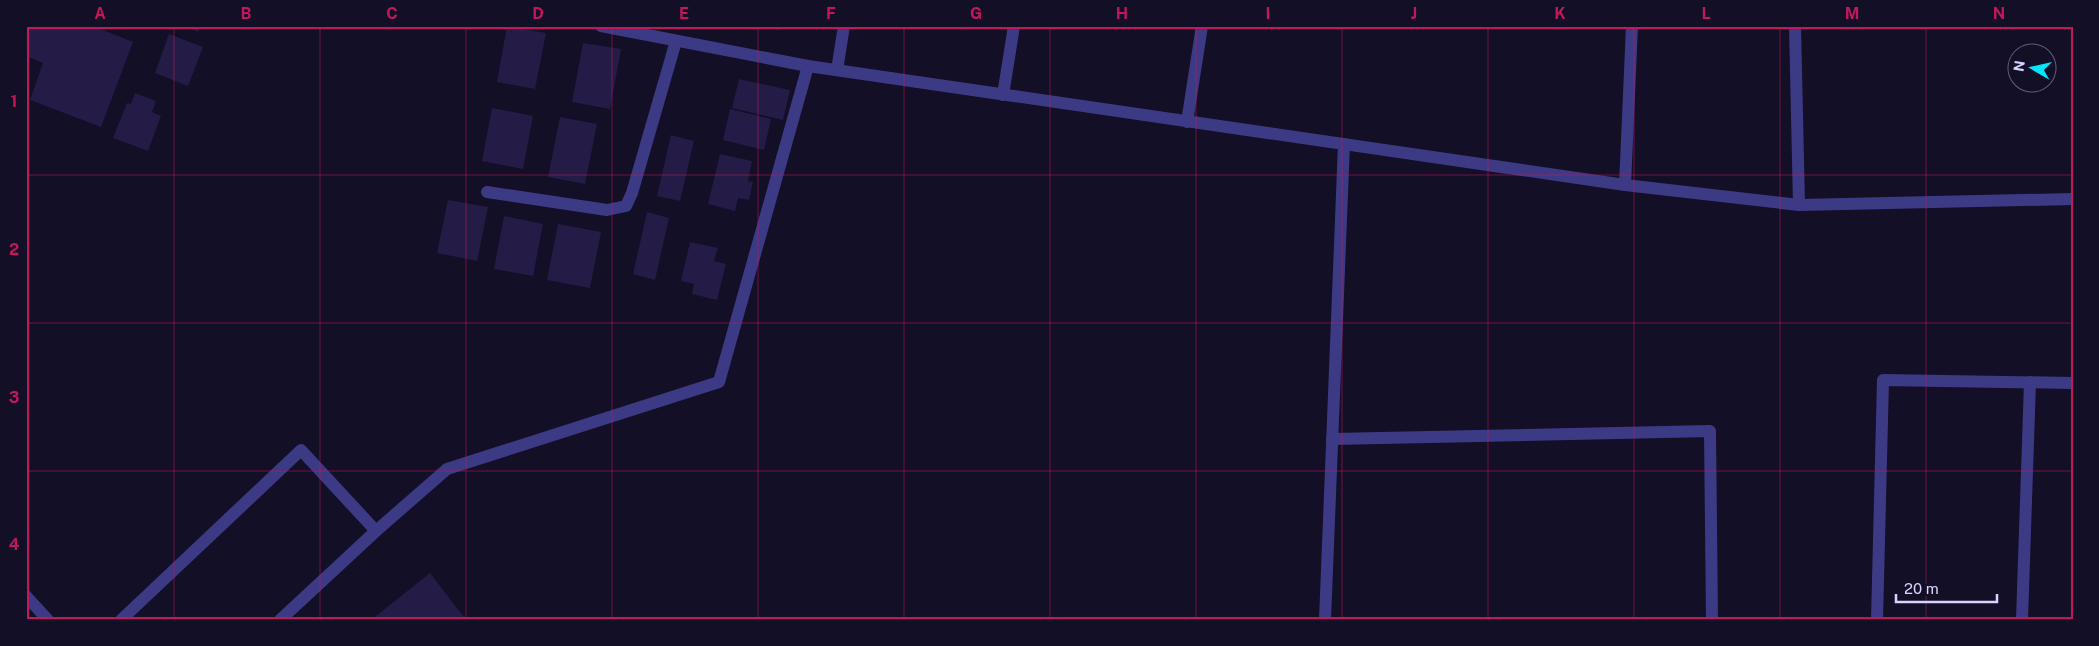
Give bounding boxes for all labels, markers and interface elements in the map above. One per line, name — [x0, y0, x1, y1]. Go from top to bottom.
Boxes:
text: A — [94, 4, 106, 23]
text: B — [241, 4, 252, 23]
text: C — [386, 4, 398, 23]
text: D — [532, 4, 544, 23]
text: E — [679, 4, 689, 23]
text: F — [826, 4, 836, 23]
text: G — [970, 4, 982, 23]
text: H — [1116, 4, 1128, 23]
text: I — [1266, 4, 1270, 23]
text: J — [1411, 4, 1417, 23]
text: K — [1554, 4, 1566, 23]
text: L — [1701, 4, 1711, 23]
text: M — [1845, 4, 1859, 23]
text: N — [1993, 4, 2005, 23]
north arrow — [2006, 42, 2056, 92]
text: N — [2010, 59, 2028, 73]
text: 1 — [11, 92, 17, 111]
text: 2 — [9, 240, 19, 259]
text: 3 — [9, 388, 19, 407]
text: 4 — [9, 535, 20, 554]
scale bar — [1896, 571, 1998, 603]
text: 20 m — [1904, 580, 1939, 597]

